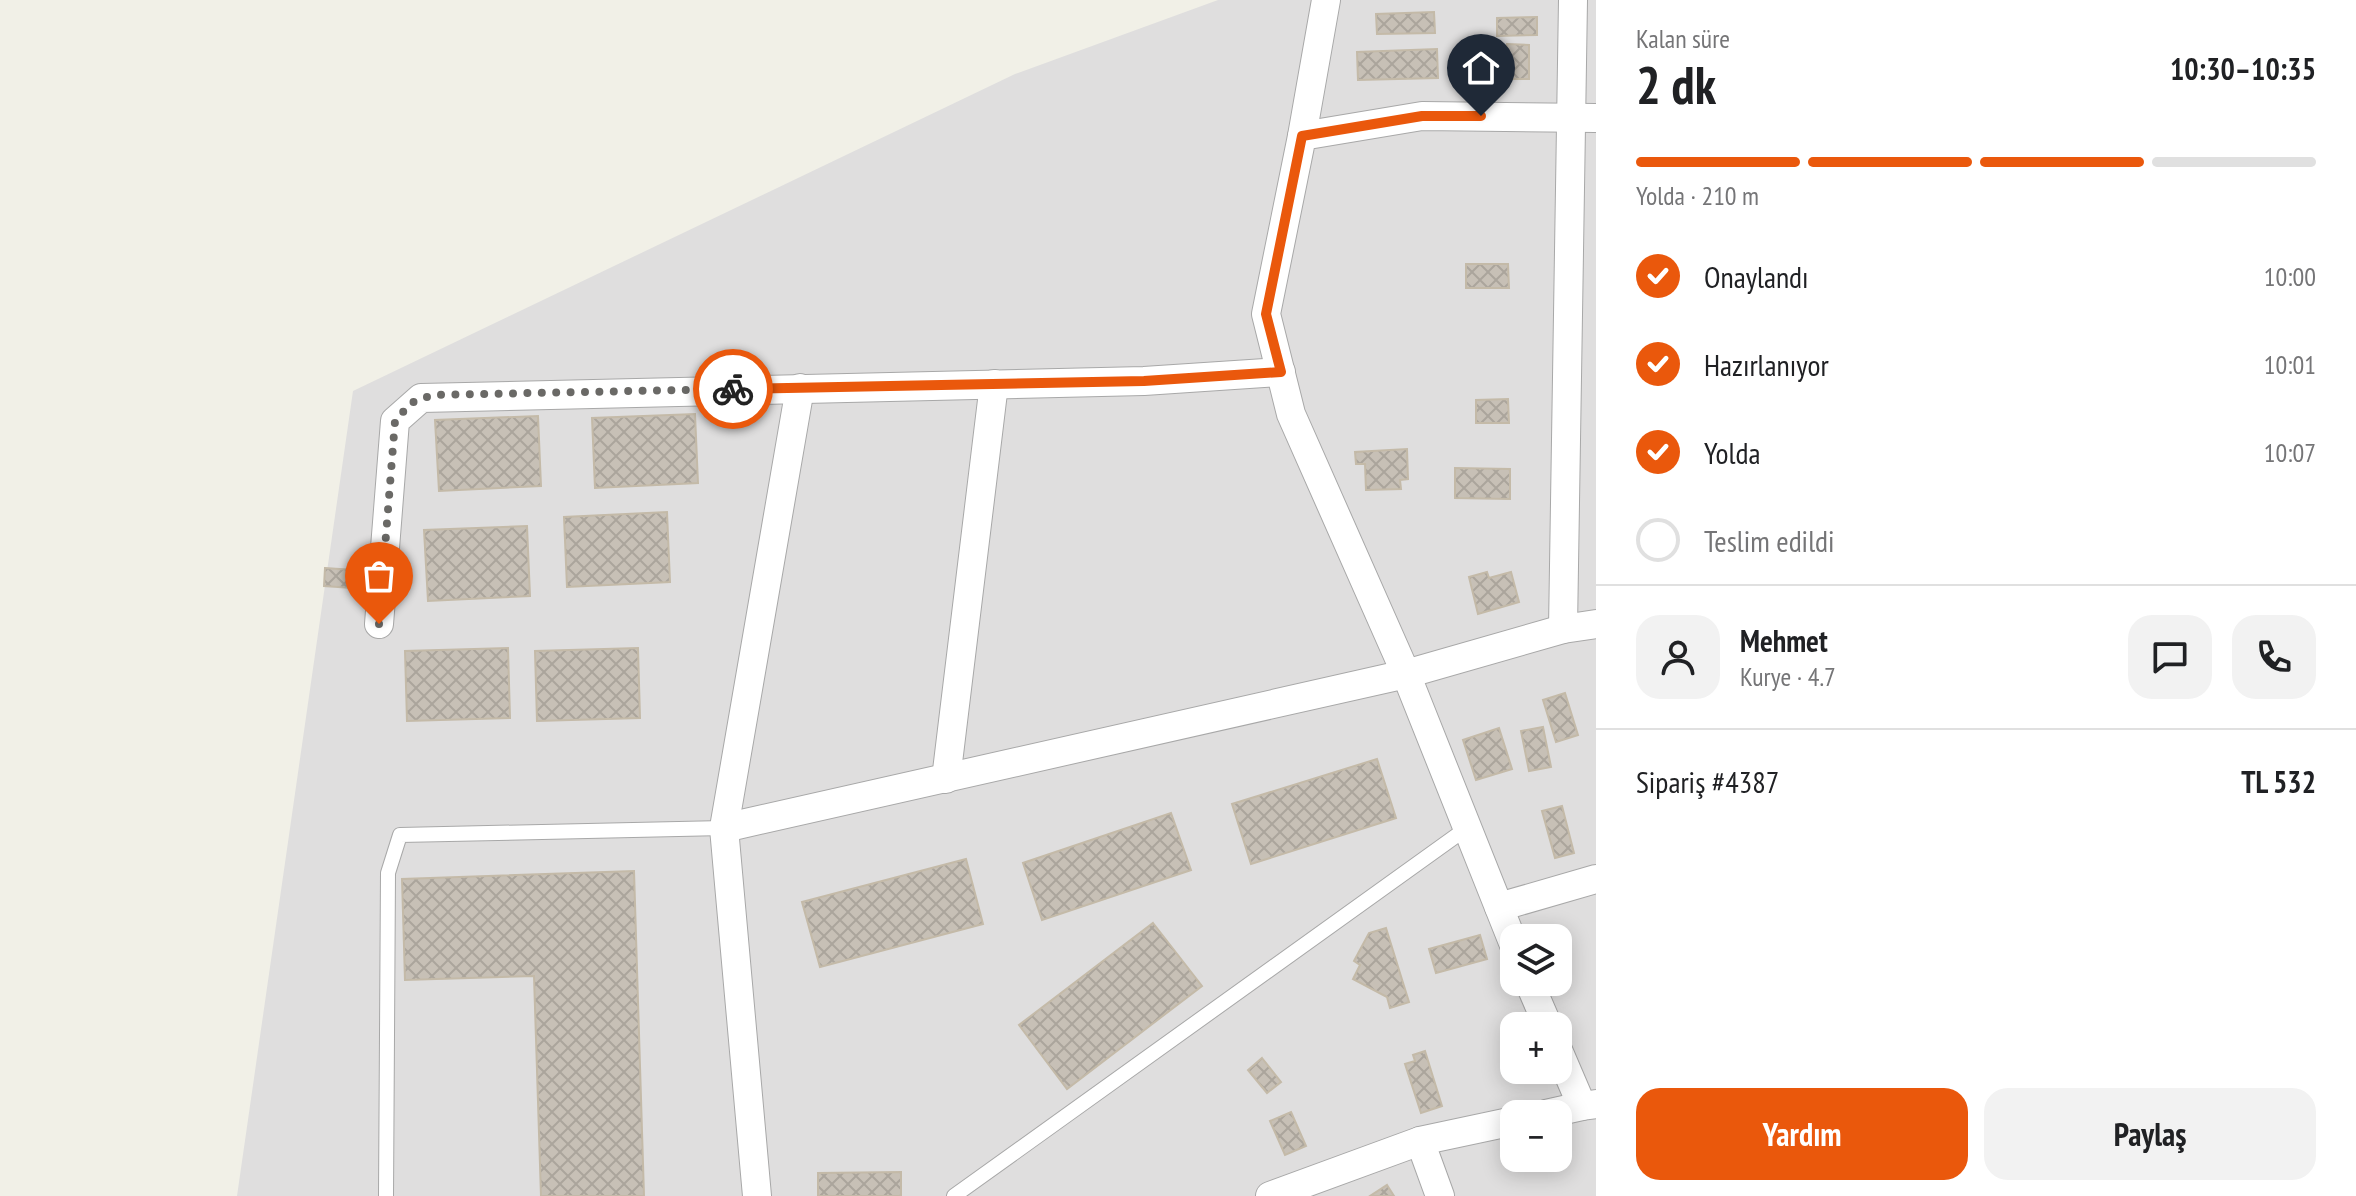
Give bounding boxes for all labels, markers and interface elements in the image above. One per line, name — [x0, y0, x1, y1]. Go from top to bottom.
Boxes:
text: Kalan süre — [1636, 22, 1730, 55]
pin — [1447, 34, 1515, 116]
icon: home — [1459, 46, 1503, 90]
text: 10:30–10:35 — [2170, 49, 2316, 88]
text: 2 dk — [1636, 51, 1716, 118]
text: Yolda · 210 m — [1636, 179, 1759, 212]
icon: check — [1636, 254, 1680, 298]
text: Onaylandı — [1704, 257, 1809, 296]
text: 10:00 — [2264, 260, 2316, 293]
icon: check — [1636, 342, 1680, 386]
text: Hazırlanıyor — [1704, 345, 1829, 384]
text: 10:01 — [2264, 348, 2316, 381]
courier — [693, 349, 773, 429]
icon: bike — [711, 367, 755, 411]
icon: check — [1636, 430, 1680, 474]
text: Yolda — [1704, 433, 1760, 472]
text: 10:07 — [2264, 436, 2316, 469]
text: Teslim edildi — [1704, 521, 1835, 560]
pin — [345, 542, 413, 624]
icon: bag — [357, 554, 401, 598]
button: person — [1636, 615, 1720, 699]
button: chat — [2128, 615, 2212, 699]
button: phone — [2232, 615, 2316, 699]
text: Mehmet — [1740, 621, 1828, 660]
text: Kurye · 4.7 — [1740, 660, 1836, 693]
text: Sipariş #4387 — [1636, 762, 1779, 801]
text: TL 532 — [2241, 762, 2316, 801]
map controls — [1500, 924, 1572, 1172]
button: layers — [1500, 924, 1572, 996]
button: + — [1500, 1012, 1572, 1084]
button: Yardım — [1636, 1088, 1968, 1180]
button: Paylaş — [1984, 1088, 2316, 1180]
button: − — [1500, 1100, 1572, 1172]

